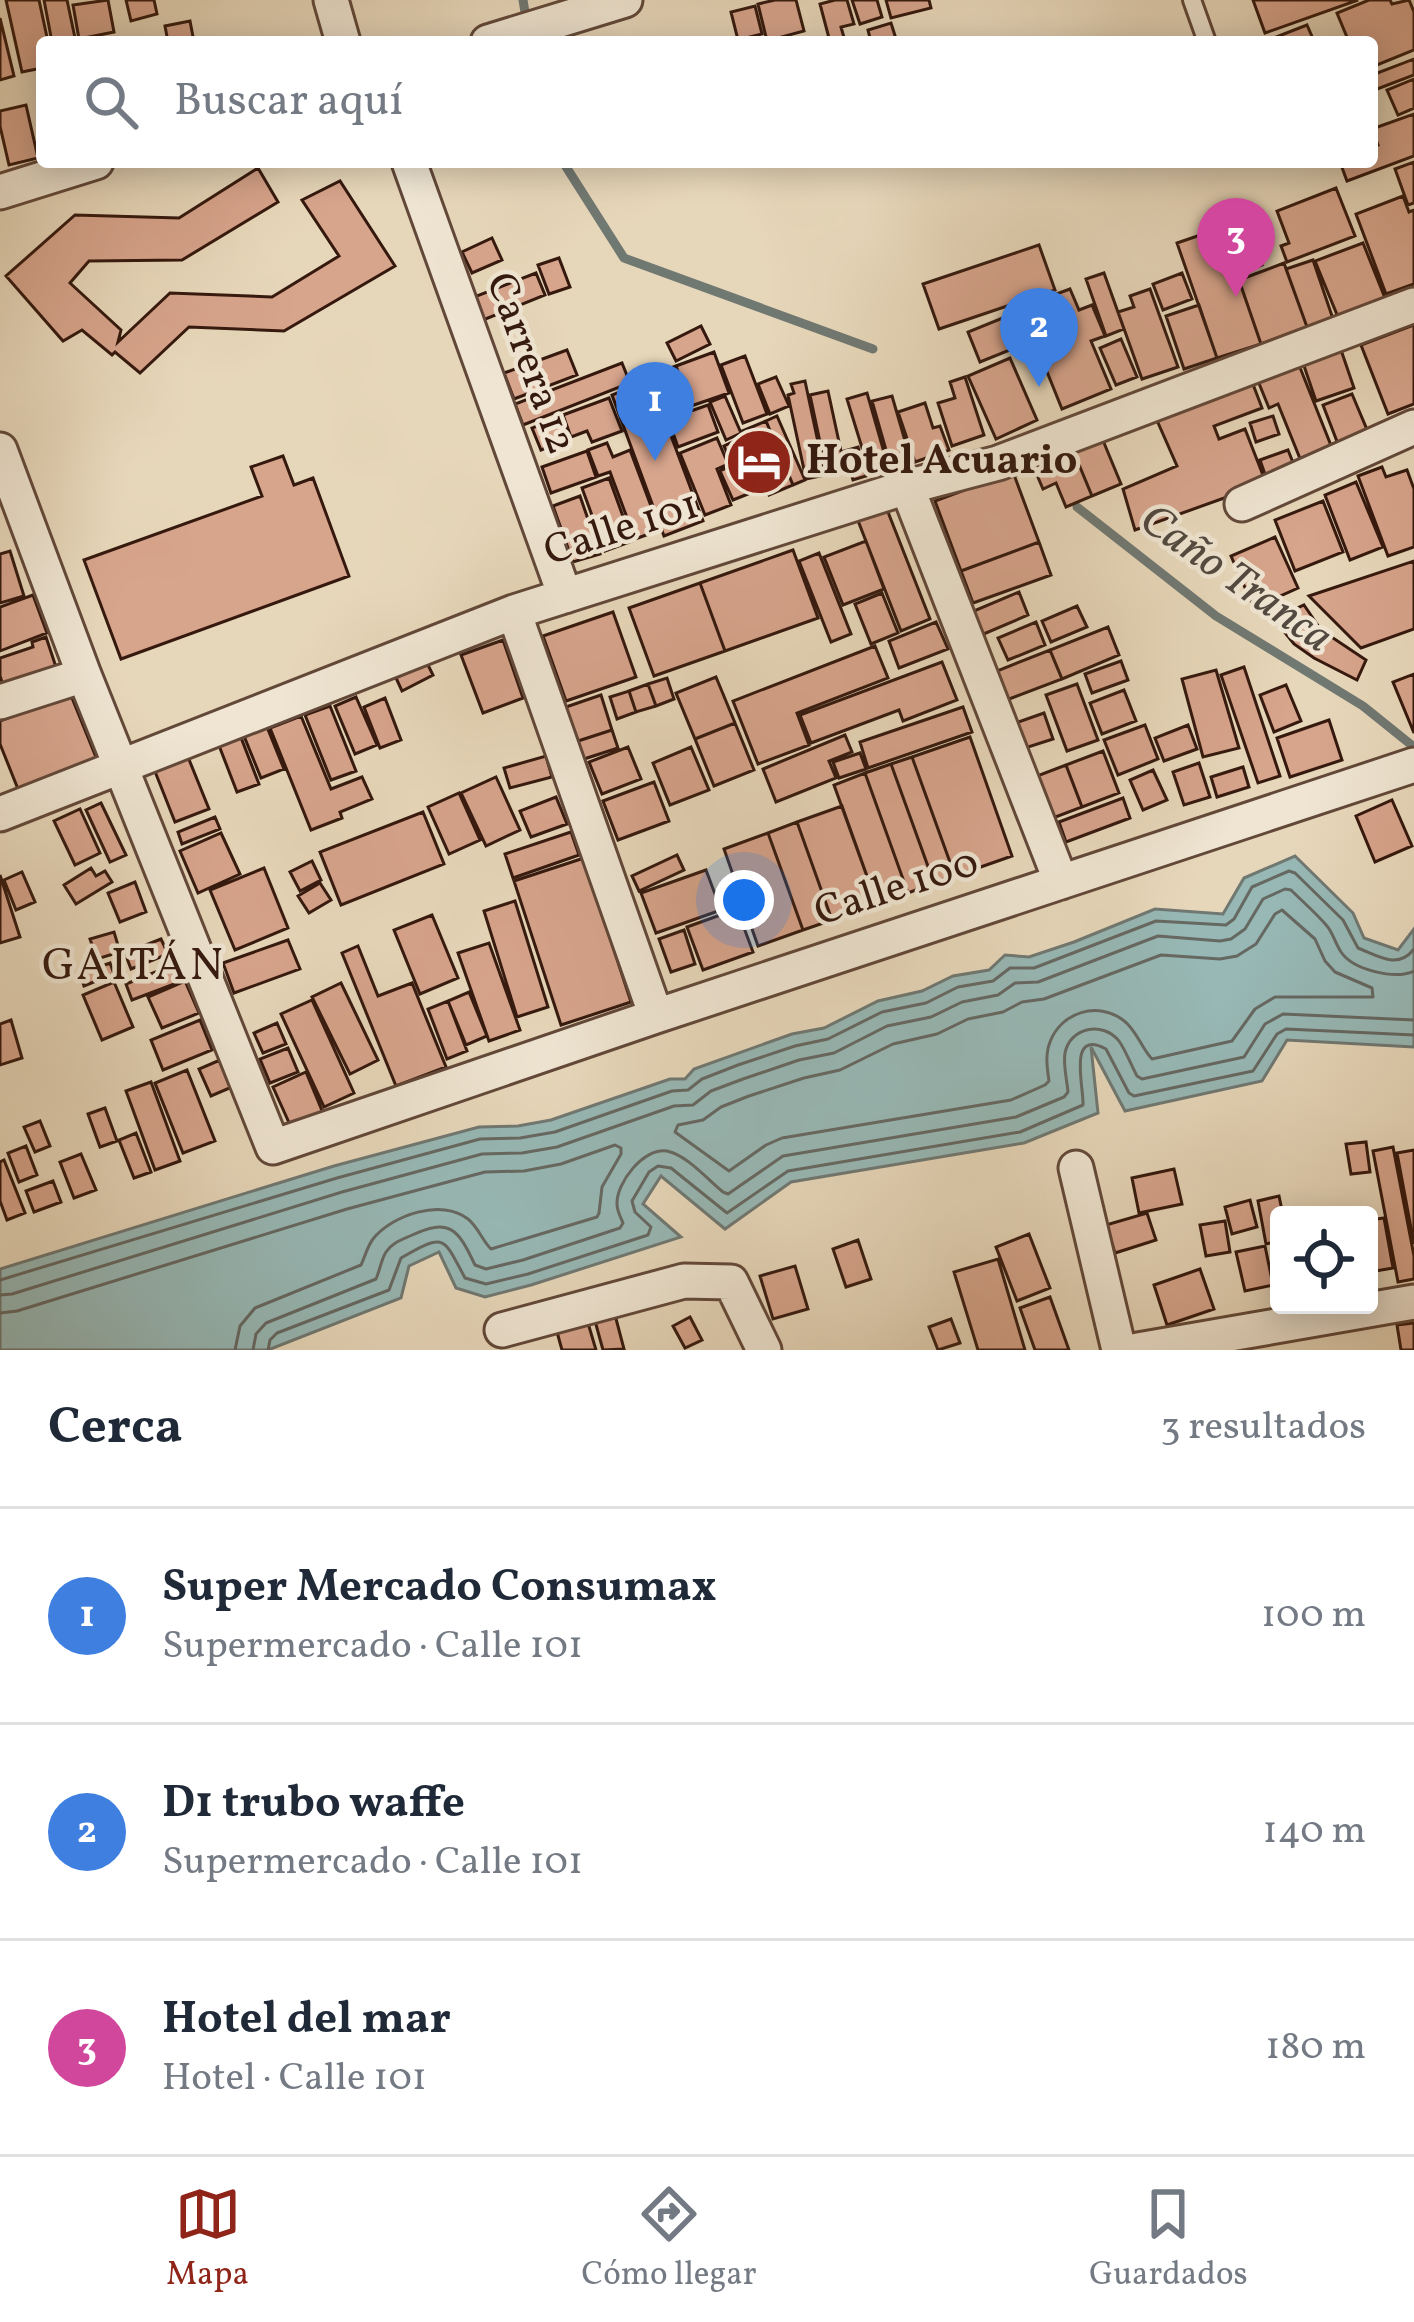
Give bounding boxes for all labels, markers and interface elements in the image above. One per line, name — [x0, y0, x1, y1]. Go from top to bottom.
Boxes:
search box — [36, 36, 1378, 168]
icon: search — [78, 69, 144, 135]
text: Buscar aquí — [174, 71, 403, 134]
pin: 3 — [1197, 198, 1275, 297]
street label: Carrera 12 — [469, 265, 589, 463]
pin: 2 — [1000, 288, 1078, 387]
pin: 1 — [616, 362, 694, 461]
hotel icon: Hotel Acuario — [724, 427, 794, 497]
place label: Hotel Acuario — [806, 433, 1078, 492]
street label: Calle 101 — [537, 477, 707, 583]
water label: Caño Tranca — [1126, 490, 1344, 670]
street label: Calle 100 — [807, 835, 987, 943]
your location — [714, 870, 774, 930]
district label: GAITÁN — [42, 936, 226, 999]
map controls — [1270, 1206, 1378, 1314]
button: locate — [1270, 1206, 1378, 1314]
text: Cerca — [48, 1393, 183, 1464]
text: 3 resultados — [1160, 1401, 1366, 1455]
text: Super Mercado Consumax — [162, 1557, 717, 1620]
text: 1 — [79, 1589, 95, 1643]
text: 100 m — [1261, 1589, 1366, 1643]
text: Supermercado · Calle 101 — [162, 1620, 583, 1674]
text: D1 trubo waffe — [162, 1773, 465, 1836]
text: 2 — [77, 1805, 97, 1859]
text: 140 m — [1263, 1805, 1366, 1859]
text: Supermercado · Calle 101 — [162, 1836, 583, 1890]
text: Hotel del mar — [162, 1989, 451, 2052]
text: 3 — [77, 2021, 97, 2075]
text: 180 m — [1265, 2021, 1366, 2075]
text: Hotel · Calle 101 — [162, 2052, 427, 2106]
tab: Mapa — [166, 2181, 249, 2299]
tab: Cómo llegar — [582, 2181, 757, 2299]
tab: Guardados — [1089, 2181, 1248, 2299]

